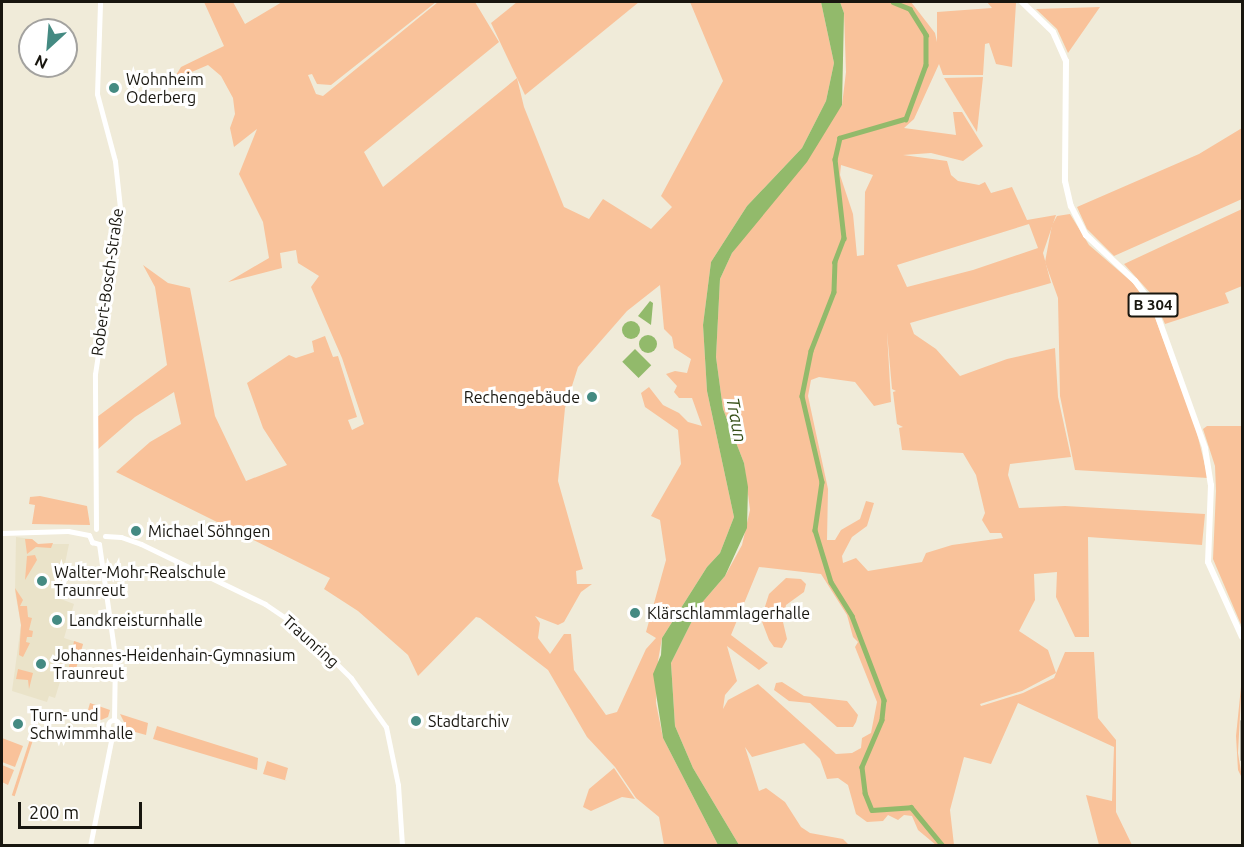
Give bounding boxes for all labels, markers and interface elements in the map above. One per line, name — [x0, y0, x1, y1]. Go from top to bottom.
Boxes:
north arrow — [18, 18, 78, 78]
text: N — [32, 52, 50, 73]
place label: Wohnheim Oderberg — [126, 69, 204, 107]
marker: Wohnheim Oderberg — [107, 81, 121, 95]
street label: Robert-Bosch-Straße — [87, 207, 127, 357]
road number: B 304 — [1128, 293, 1178, 317]
place label: Rechengebäude — [464, 387, 580, 407]
marker: Rechengebäude — [585, 390, 599, 404]
water label: Traun — [722, 396, 752, 444]
place label: Michael Söhngen — [148, 521, 270, 541]
marker: Michael Söhngen — [129, 524, 143, 538]
place label: Walter-Mohr-Realschule Traunreut — [54, 562, 226, 600]
marker: Walter-Mohr-Realschule Traunreut — [35, 574, 49, 588]
place label: Klärschlammlagerhalle — [647, 603, 810, 623]
marker: Klärschlammlagerhalle — [628, 606, 642, 620]
place label: Landkreisturnhalle — [69, 610, 203, 630]
street label: Traunring — [279, 611, 343, 671]
marker: Landkreisturnhalle — [50, 613, 64, 627]
place label: Johannes-Heidenhain-Gymnasium Traunreut — [53, 645, 296, 683]
marker: Johannes-Heidenhain-Gymnasium Traunreut — [34, 657, 48, 671]
place label: Turn- und Schwimmhalle — [30, 705, 133, 743]
place label: Stadtarchiv — [428, 711, 509, 731]
marker: Stadtarchiv — [409, 714, 423, 728]
marker: Turn- und Schwimmhalle — [11, 717, 25, 731]
scale bar — [21, 790, 146, 828]
text: 200 m — [29, 802, 79, 822]

